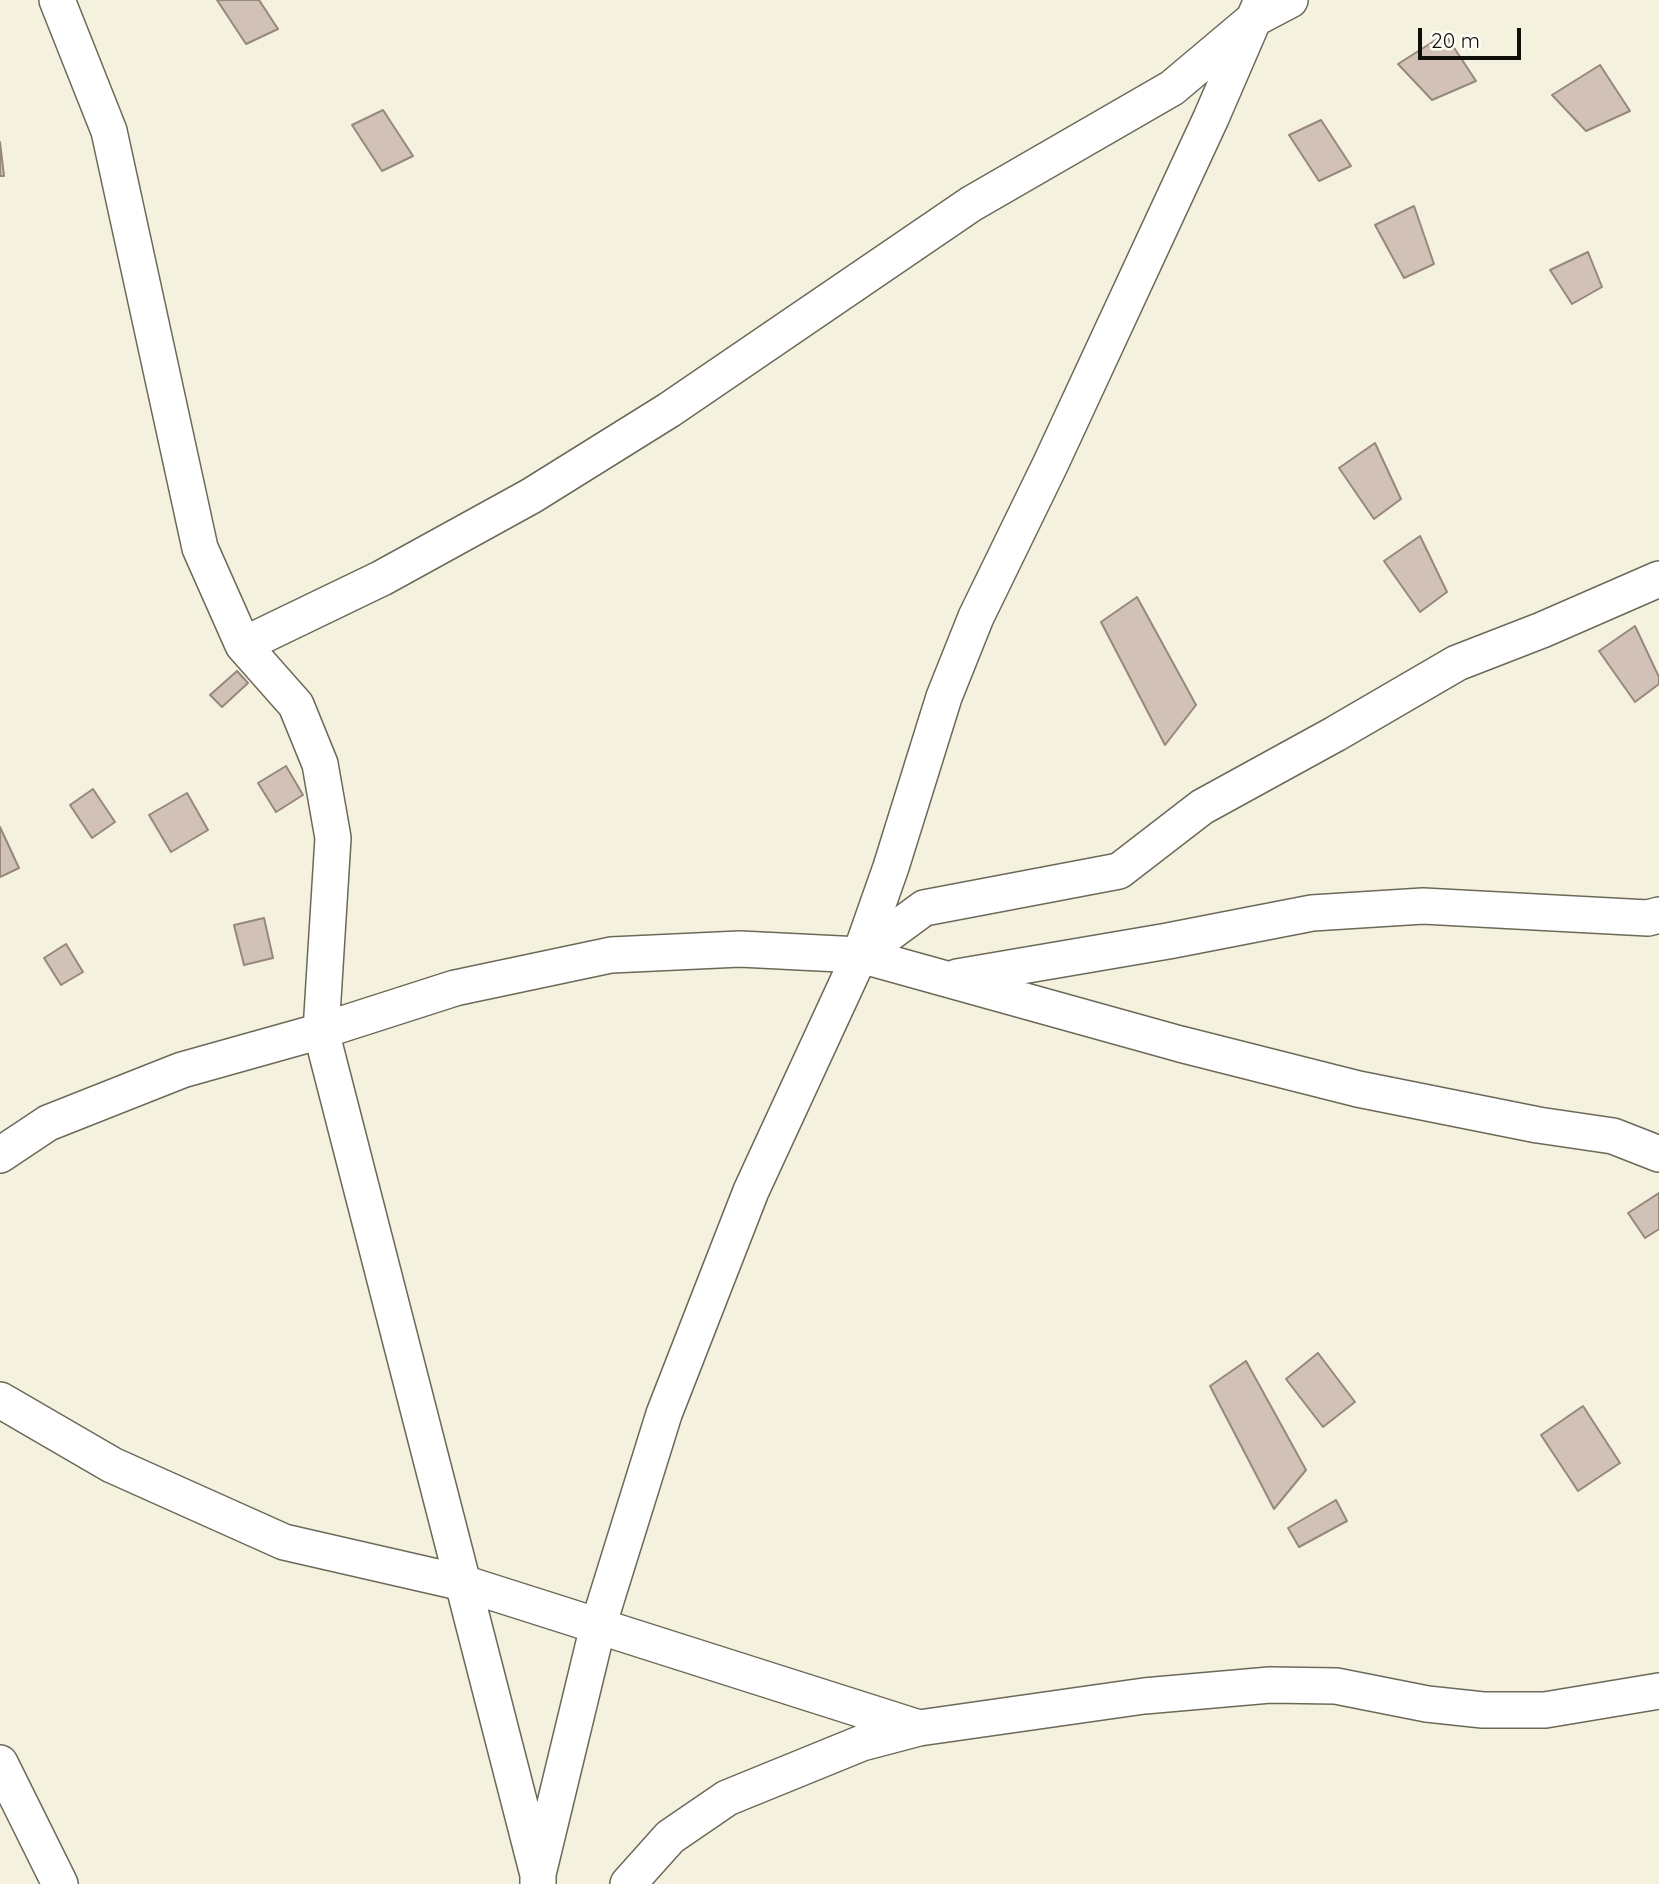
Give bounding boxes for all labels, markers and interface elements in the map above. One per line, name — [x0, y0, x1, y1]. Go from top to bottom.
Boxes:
scale bar — [1421, 14, 1524, 58]
text: 20 m — [1431, 27, 1480, 53]

